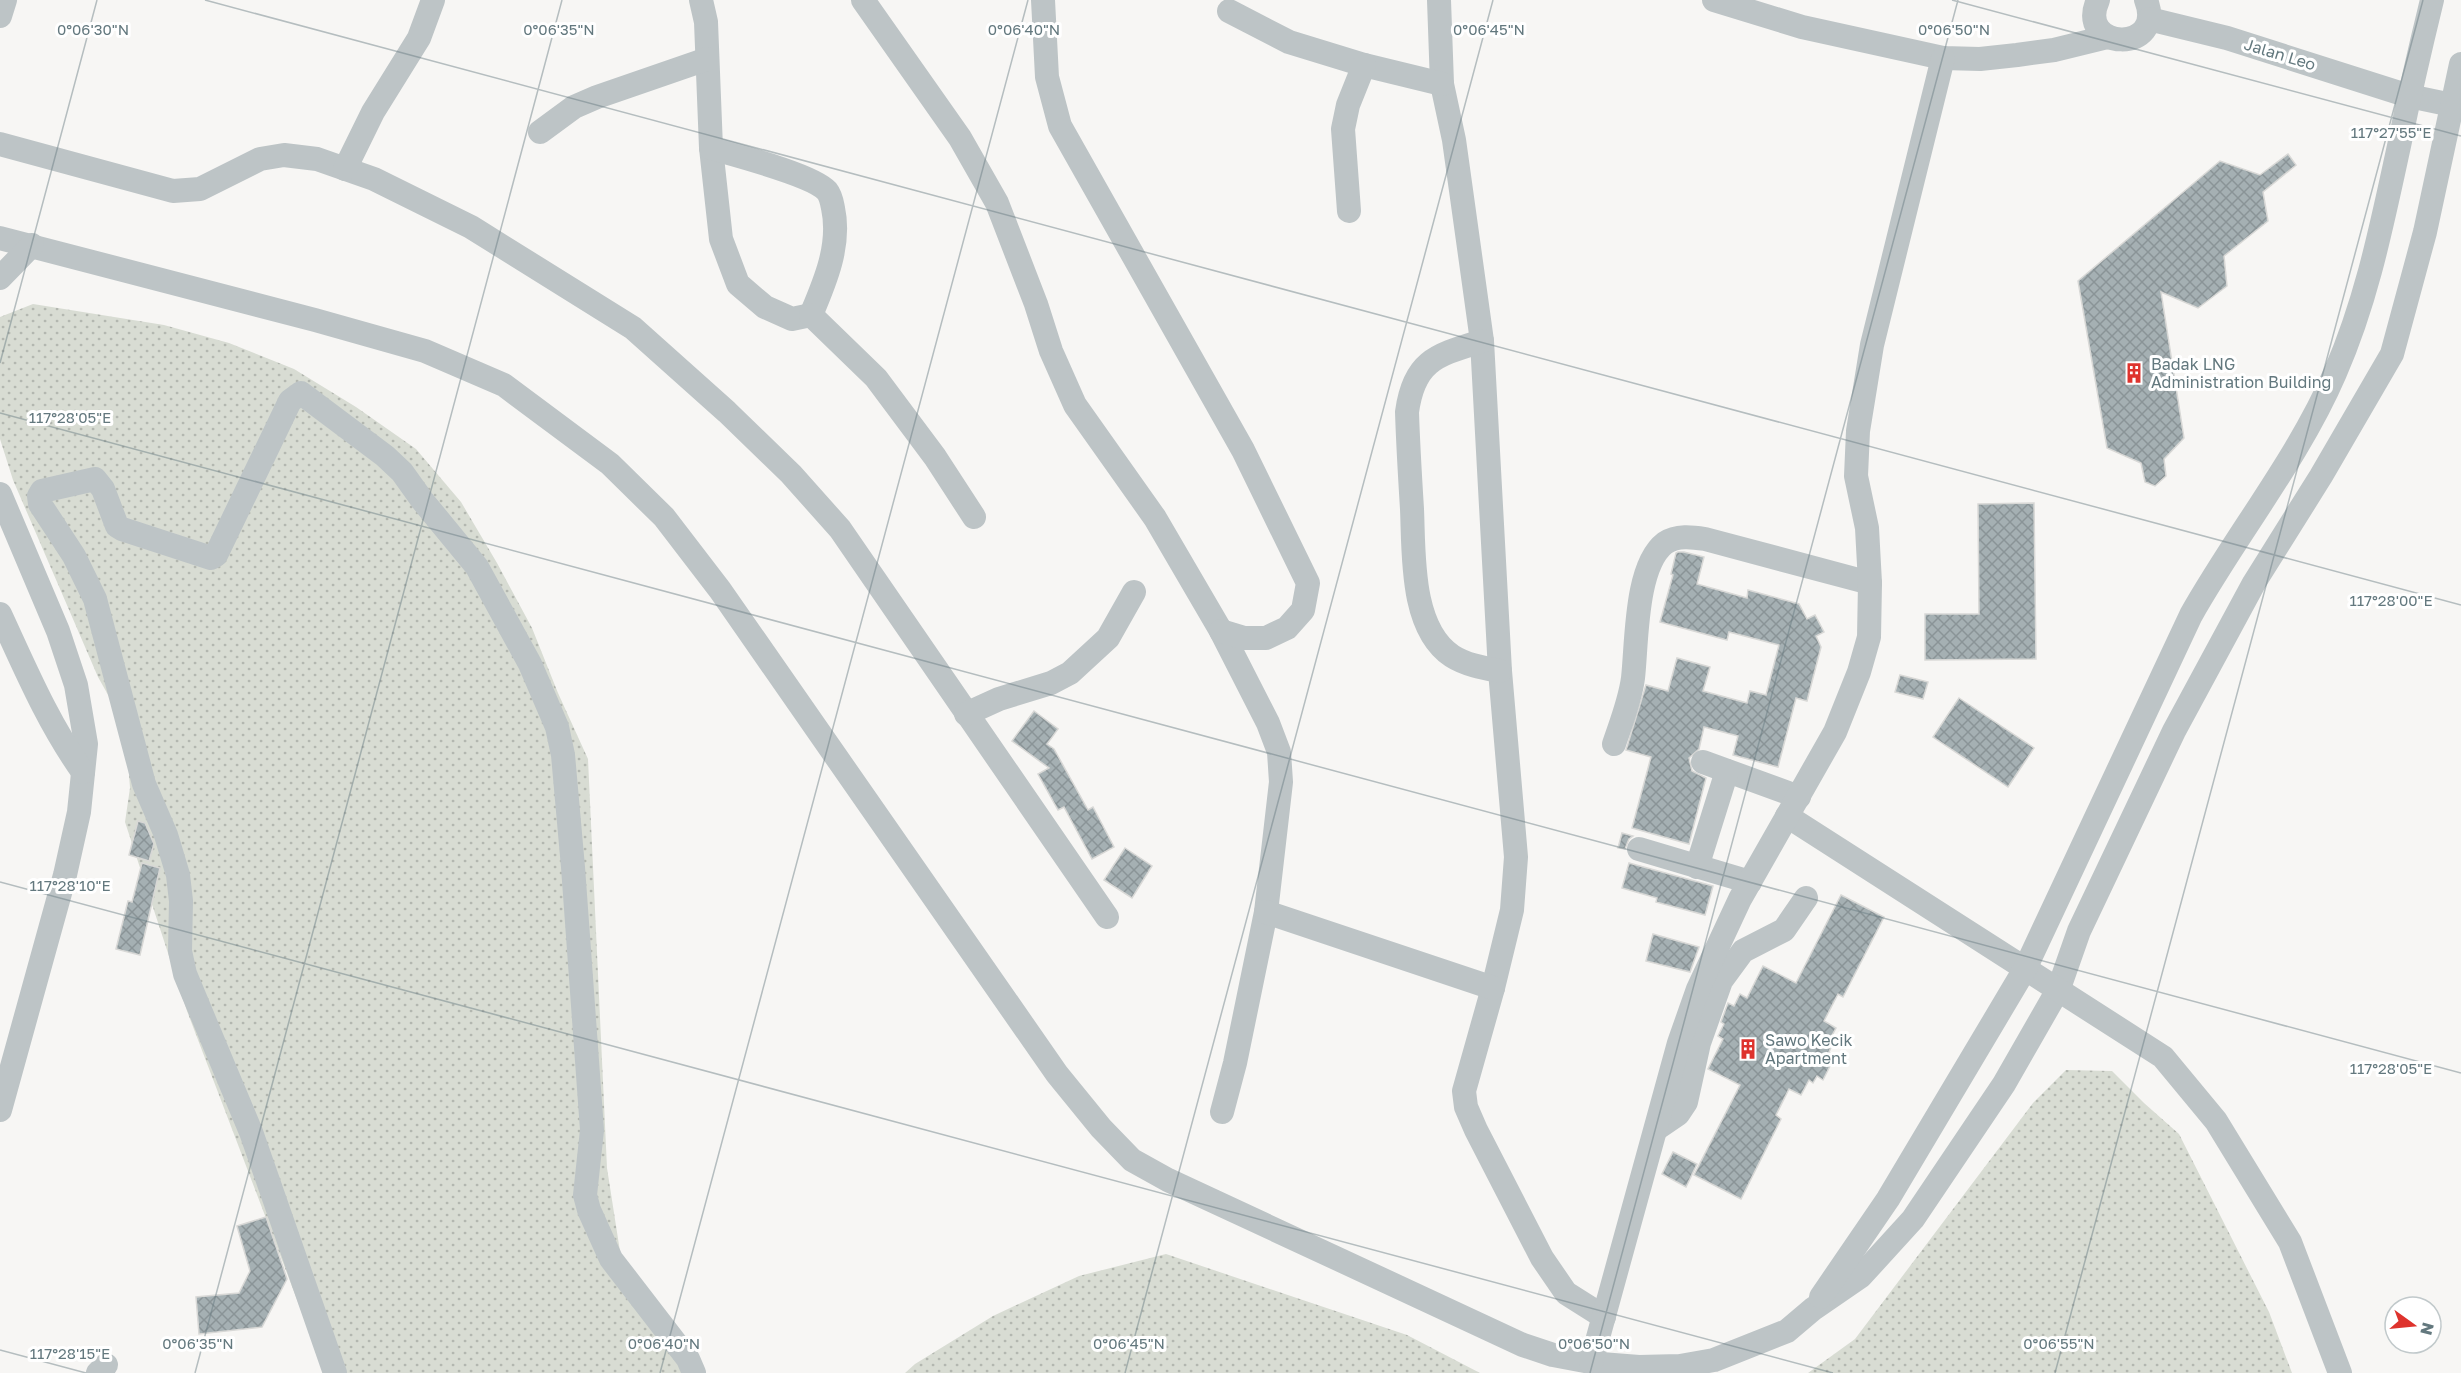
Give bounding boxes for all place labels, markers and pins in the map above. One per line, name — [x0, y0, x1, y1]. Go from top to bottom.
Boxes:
place label: Badak LNG Administration Building — [2151, 354, 2331, 392]
building icon: Badak LNG Administration Building — [2122, 361, 2146, 385]
place label: Sawo Kecik Apartment — [1765, 1030, 1853, 1068]
building icon: Sawo Kecik Apartment — [1736, 1037, 1760, 1061]

